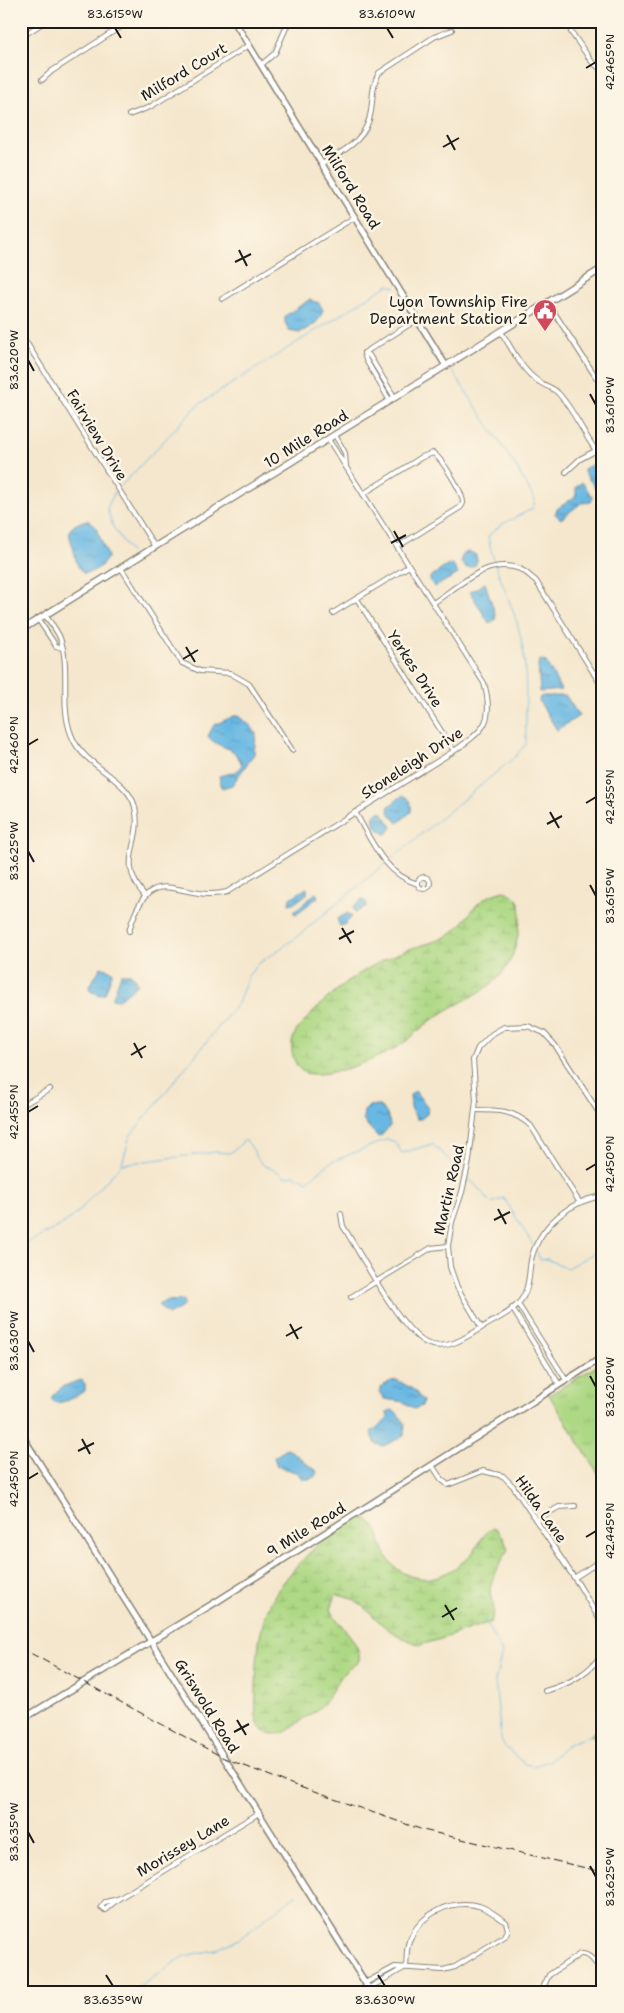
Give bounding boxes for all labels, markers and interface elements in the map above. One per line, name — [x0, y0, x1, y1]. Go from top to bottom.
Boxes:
text: 83.615°W — [87, 6, 143, 22]
text: 83.610°W — [359, 6, 415, 22]
text: 42.465°N — [602, 34, 618, 90]
street label: Milford Court — [137, 38, 231, 106]
street label: Milford Road — [317, 141, 385, 233]
place label: Lyon Township Fire Department Station 2 — [370, 292, 528, 329]
public building icon: Lyon Township Fire Department Station 2 — [532, 298, 558, 332]
text: 83.620°W — [6, 330, 22, 390]
text: 83.610°W — [602, 377, 618, 433]
street label: Fairview Drive — [62, 386, 132, 484]
street label: 10 Mile Road — [260, 405, 352, 473]
street label: Yerkes Drive — [383, 627, 447, 711]
text: 42.460°N — [6, 716, 22, 774]
street label: Stoneleigh Drive — [357, 722, 467, 804]
text: 42.455°N — [602, 769, 618, 825]
text: 83.625°W — [6, 821, 22, 881]
text: 83.615°W — [602, 868, 618, 924]
text: 42.455°N — [6, 1084, 22, 1140]
text: 42.450°N — [602, 1136, 618, 1192]
street label: Martin Road — [429, 1142, 469, 1237]
text: 83.630°W — [6, 1311, 22, 1371]
text: 83.620°W — [602, 1357, 618, 1417]
text: 42.450°N — [6, 1451, 22, 1507]
street label: Hilda Lane — [510, 1471, 572, 1547]
street label: 9 Mile Road — [263, 1497, 350, 1562]
text: 42.445°N — [602, 1503, 618, 1559]
street label: Griswold Road — [170, 1655, 244, 1757]
text: 83.635°W — [6, 1802, 22, 1862]
street label: Morissey Lane — [133, 1810, 233, 1882]
text: 83.625°W — [602, 1847, 618, 1907]
text: 83.635°W — [83, 1992, 143, 2008]
text: 83.630°W — [355, 1992, 415, 2008]

